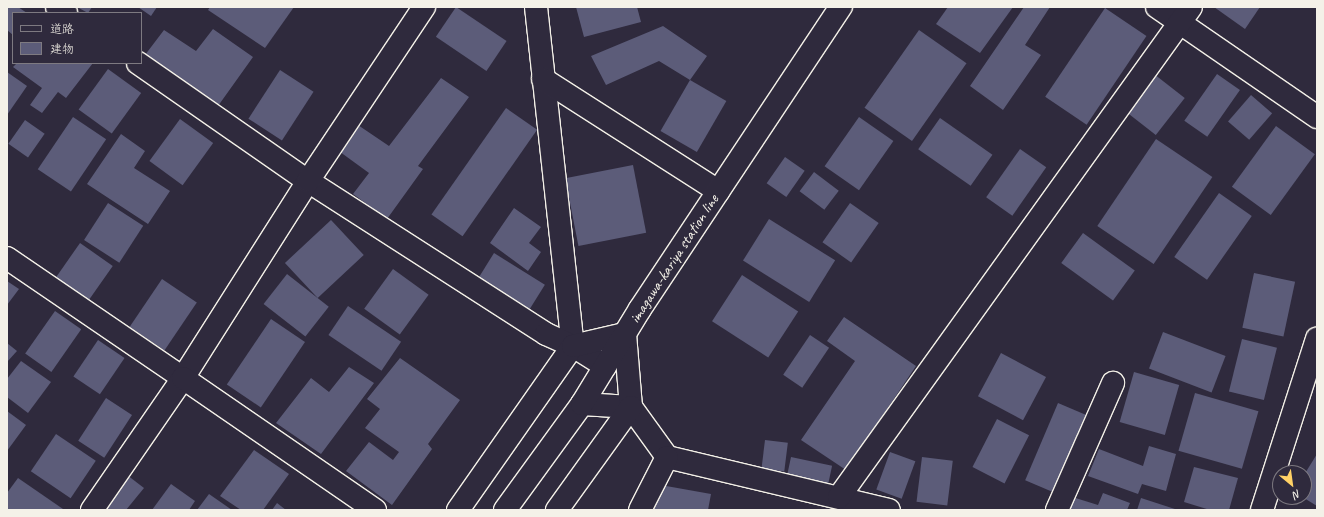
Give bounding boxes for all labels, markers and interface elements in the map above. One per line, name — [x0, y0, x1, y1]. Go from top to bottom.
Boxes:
legend — [12, 12, 142, 64]
text: 道路 — [50, 21, 74, 37]
text: 建物 — [50, 41, 74, 57]
street label: imagawa-kariya station line — [625, 191, 723, 327]
north arrow — [1272, 465, 1312, 505]
text: N — [1291, 487, 1304, 502]

